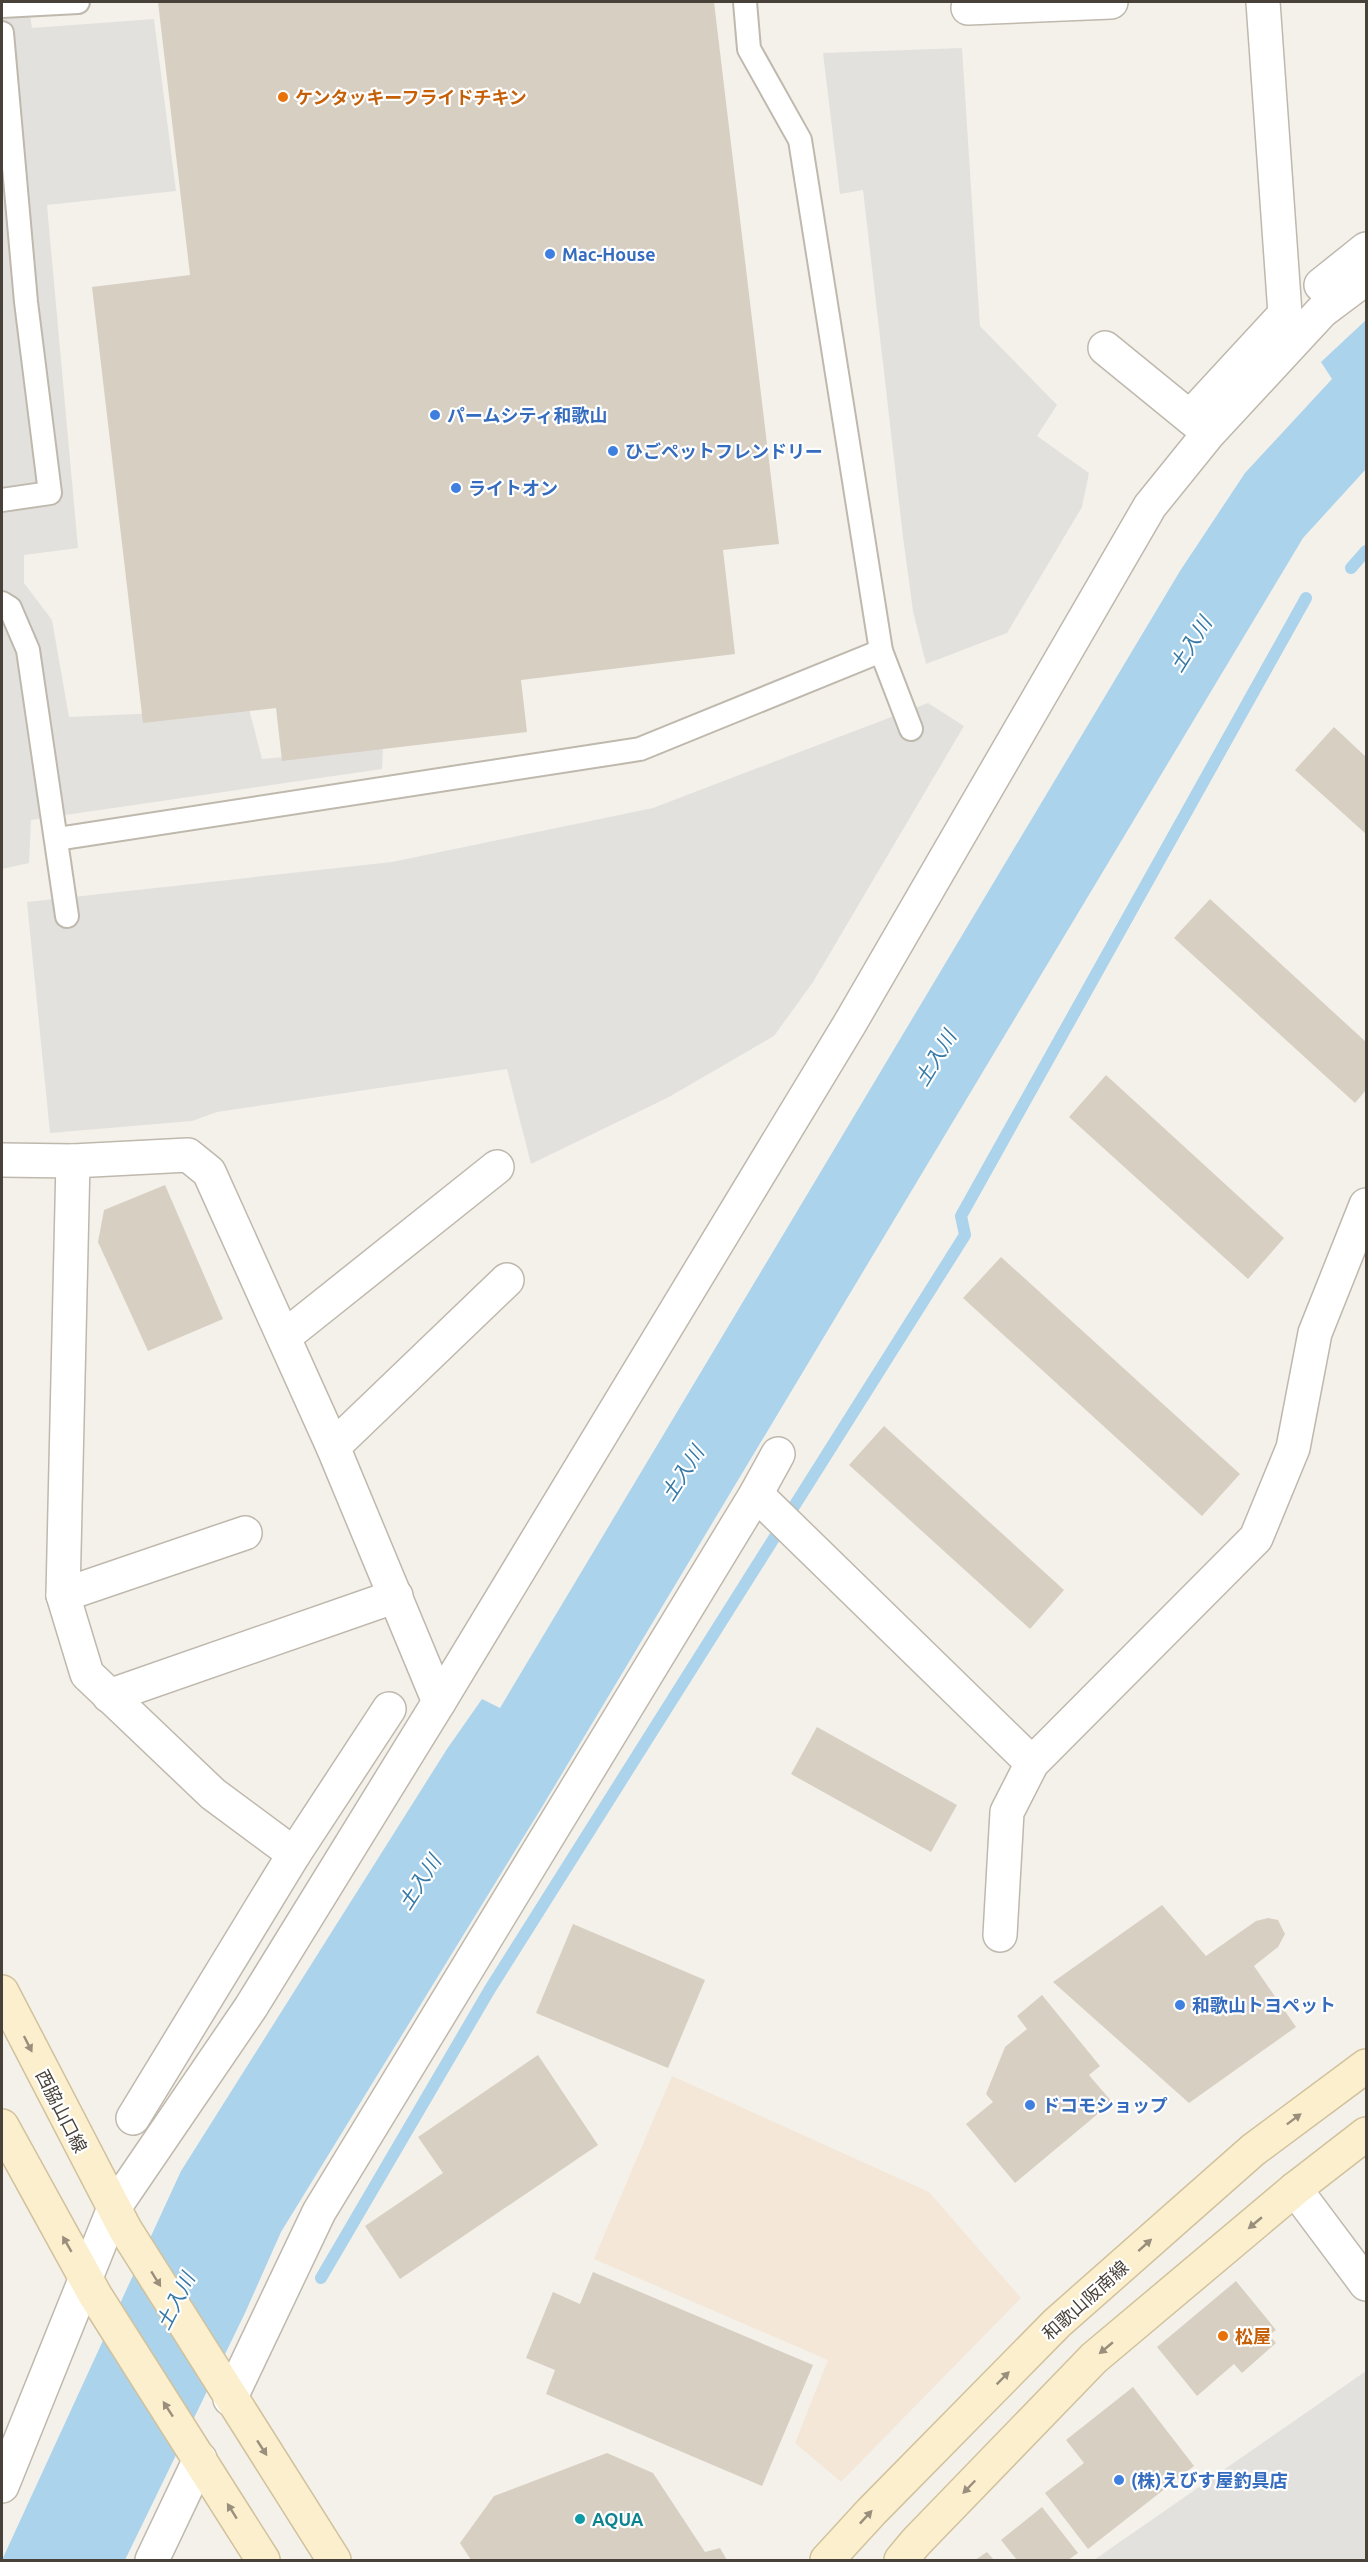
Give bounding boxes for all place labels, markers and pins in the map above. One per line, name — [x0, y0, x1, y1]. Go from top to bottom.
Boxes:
place label: ケンタッキーフライドチキン — [295, 87, 527, 107]
marker: ケンタッキーフライドチキン — [276, 90, 290, 104]
place label: Mac-House — [562, 244, 656, 264]
marker: Mac-House — [543, 247, 557, 261]
place label: パームシティ和歌山 — [447, 405, 607, 425]
marker: パームシティ和歌山 — [428, 408, 442, 422]
place label: ひごペットフレンドリー — [625, 441, 823, 461]
marker: ひごペットフレンドリー — [606, 444, 620, 458]
place label: ライトオン — [468, 478, 558, 498]
marker: ライトオン — [449, 481, 463, 495]
place label: 和歌山トヨペット — [1192, 1995, 1336, 2015]
marker: 和歌山トヨペット — [1173, 1998, 1187, 2012]
place label: ドコモショップ — [1042, 2095, 1168, 2115]
marker: ドコモショップ — [1023, 2098, 1037, 2112]
place label: 松屋 — [1235, 2326, 1271, 2346]
marker: 松屋 — [1216, 2329, 1230, 2343]
place label: (株)えびす屋釣具店 — [1131, 2470, 1287, 2491]
marker: (株)えびす屋釣具店 — [1112, 2473, 1126, 2487]
place label: AQUA — [592, 2509, 644, 2529]
marker: AQUA — [573, 2512, 587, 2526]

